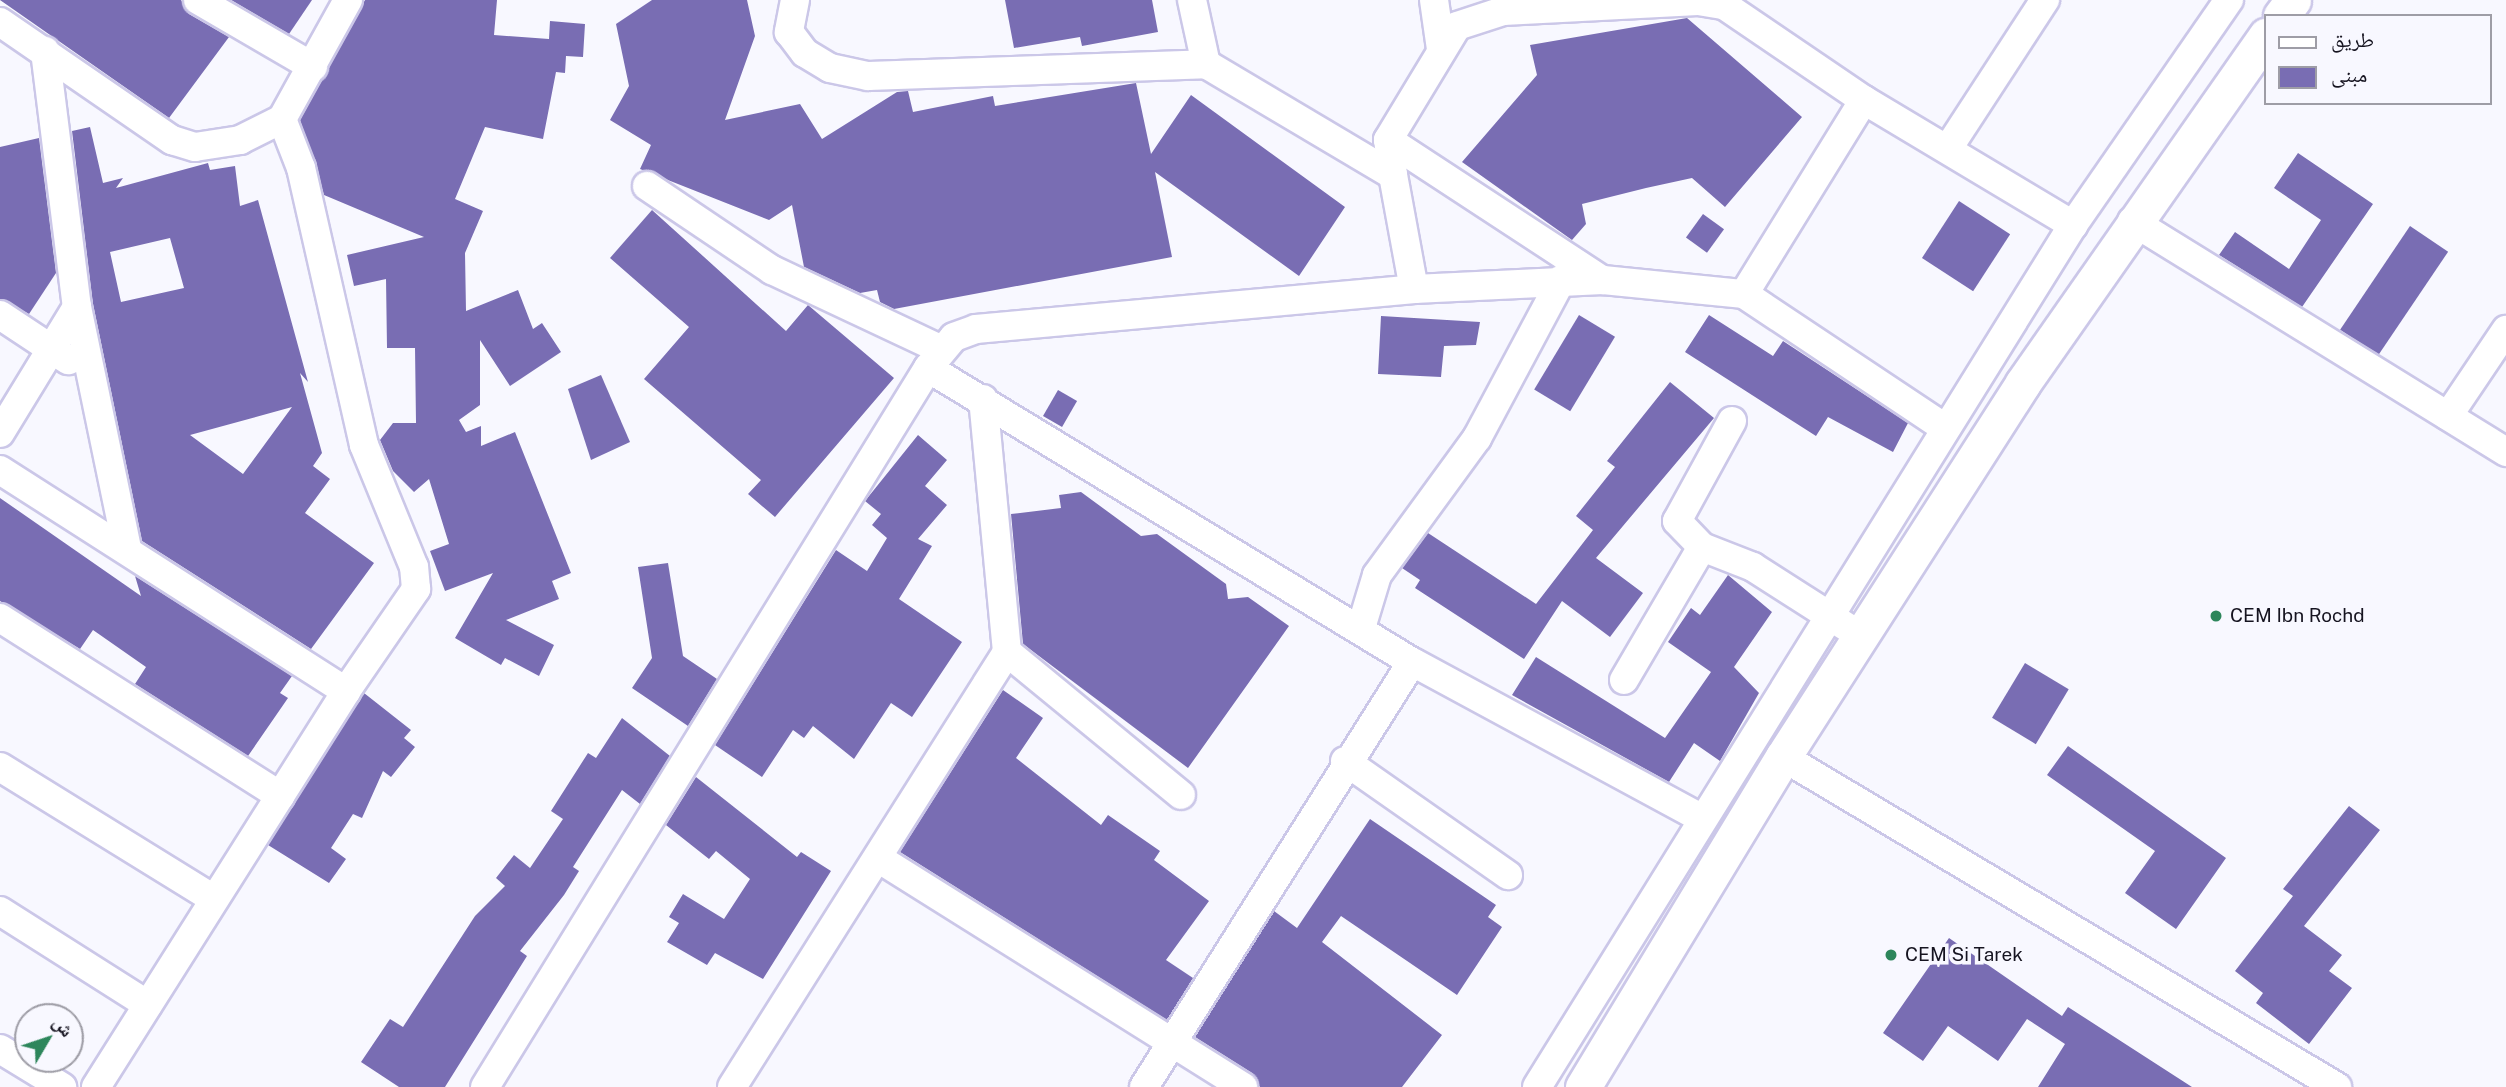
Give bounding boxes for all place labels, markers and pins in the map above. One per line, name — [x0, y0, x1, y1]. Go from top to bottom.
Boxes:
place label: CEM Ibn Rochd — [2230, 605, 2364, 627]
marker: CEM Ibn Rochd — [2208, 608, 2224, 624]
place label: CEM Si Tarek — [1905, 944, 2023, 966]
marker: CEM Si Tarek — [1883, 947, 1899, 963]

